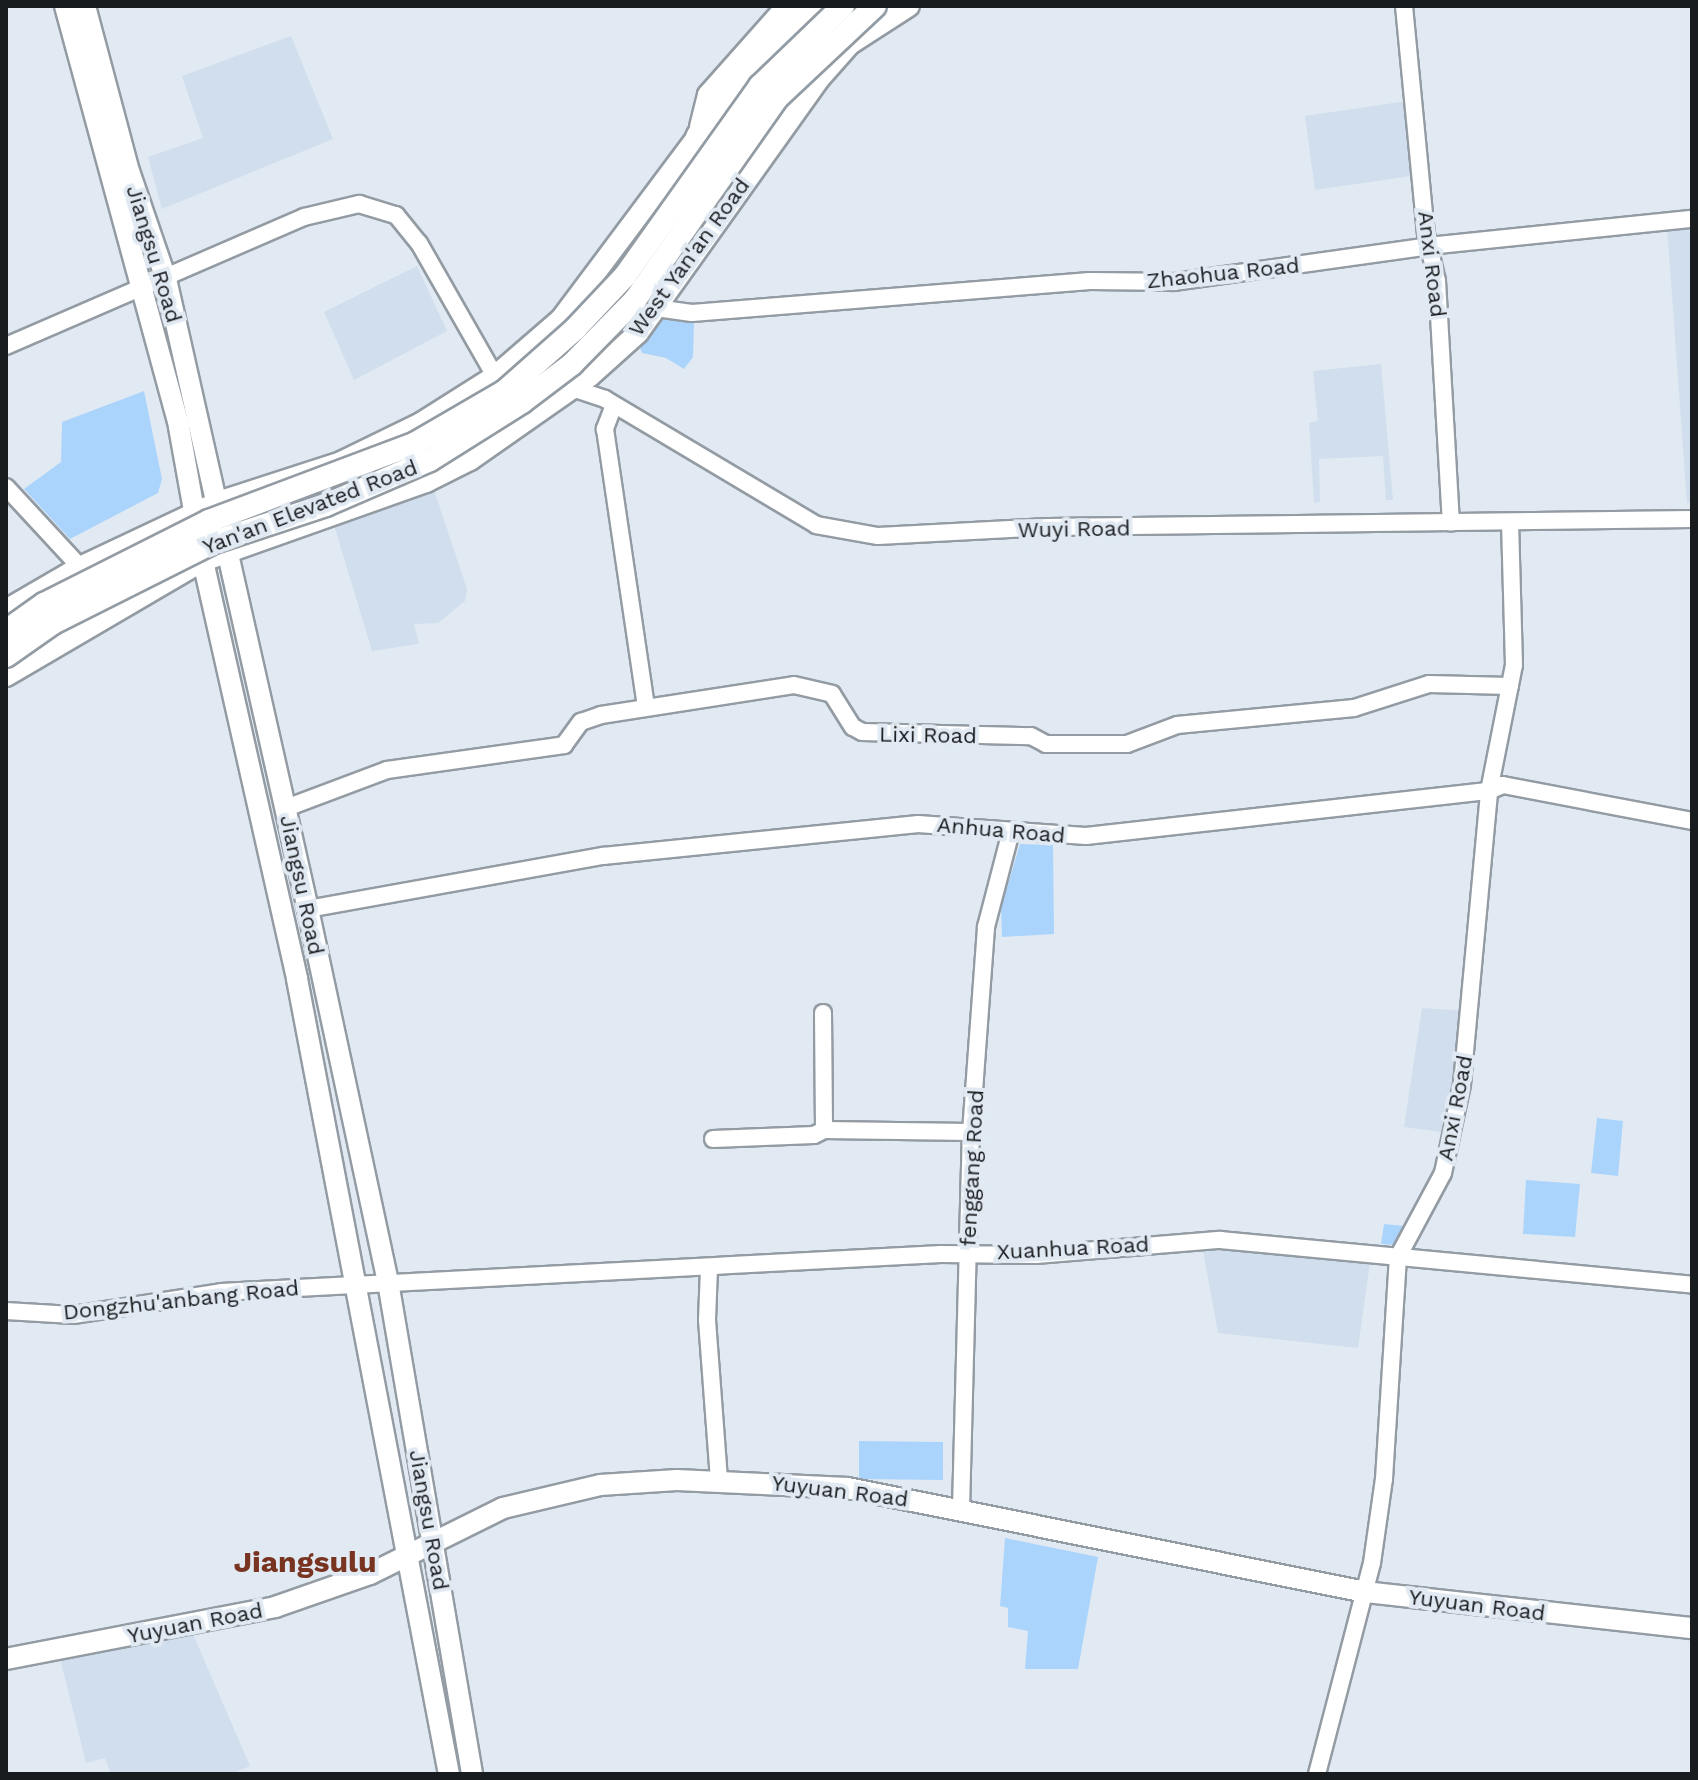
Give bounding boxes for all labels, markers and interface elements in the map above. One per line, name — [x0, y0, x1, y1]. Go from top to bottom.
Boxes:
street label: West Yan'an Road — [623, 172, 755, 342]
street label: Jiangsu Road — [121, 182, 187, 326]
street label: Anxi Road — [1412, 209, 1452, 319]
street label: Zhaohua Road — [1145, 252, 1301, 294]
street label: Yan'an Elevated Road — [199, 454, 421, 560]
street label: Wuyi Road — [1017, 515, 1131, 543]
street label: Lixi Road — [879, 721, 977, 749]
street label: Anhua Road — [936, 811, 1066, 849]
street label: Jiangsu Road — [274, 813, 330, 957]
street label: Anxi Road — [1432, 1053, 1478, 1163]
street label: fenggang Road — [955, 1089, 989, 1247]
street label: Xuanhua Road — [996, 1231, 1150, 1265]
street label: Dongzhu'anbang Road — [62, 1274, 300, 1326]
street label: Jiangsu Road — [404, 1448, 454, 1592]
street label: Yuyuan Road — [770, 1470, 910, 1512]
district label: Jiangsulu — [234, 1544, 376, 1580]
street label: Yuyuan Road — [1407, 1584, 1547, 1626]
street label: Yuyuan Road — [125, 1597, 265, 1649]

